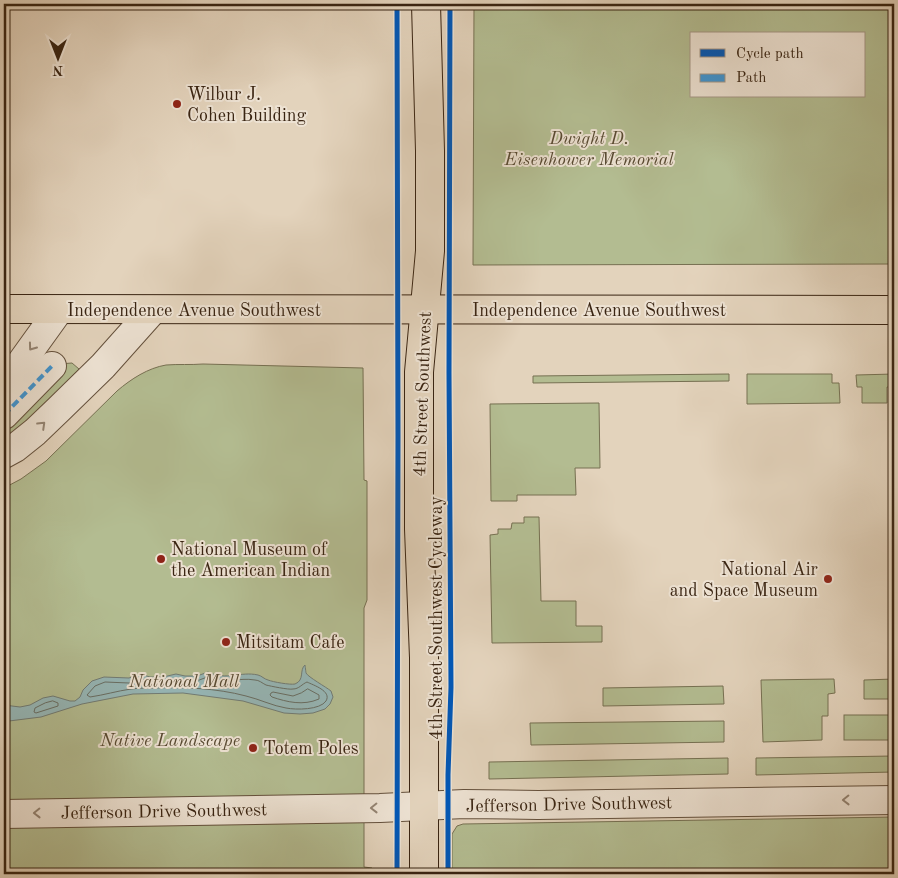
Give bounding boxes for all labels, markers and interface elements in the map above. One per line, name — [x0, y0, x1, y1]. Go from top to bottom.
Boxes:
north arrow — [32, 32, 82, 82]
legend — [690, 32, 866, 98]
text: Cycle path — [736, 47, 804, 62]
text: N — [52, 63, 63, 77]
text: Path — [736, 71, 766, 86]
place label: Wilbur J. Cohen Building — [187, 86, 307, 125]
marker: Wilbur J. Cohen Building — [171, 98, 183, 110]
park label: Dwight D. Eisenhower Memorial — [503, 130, 674, 169]
street label: Independence Avenue Southwest — [67, 302, 321, 320]
street label: Independence Avenue Southwest — [472, 302, 726, 320]
street label: 4th Street Southwest — [411, 311, 435, 477]
one-way arrow — [29, 341, 38, 351]
one-way arrow — [37, 422, 46, 431]
street label: 4th Street Southwest Cycleway — [428, 496, 446, 740]
place label: National Museum of the American Indian — [171, 541, 330, 580]
marker: National Museum of the American Indian — [155, 553, 167, 565]
place label: National Air and Space Museum — [670, 561, 819, 600]
marker: National Air and Space Museum — [822, 573, 834, 585]
place label: Mitsitam Cafe — [236, 634, 345, 652]
marker: Mitsitam Cafe — [220, 636, 232, 648]
park label: National Mall — [128, 673, 240, 691]
park label: Native Landscape — [99, 732, 240, 750]
place label: Totem Poles — [263, 740, 359, 758]
marker: Totem Poles — [247, 742, 259, 754]
street label: Jefferson Drive Southwest — [466, 794, 672, 816]
one-way arrow — [841, 795, 849, 805]
street label: Jefferson Drive Southwest — [61, 801, 267, 823]
one-way arrow — [370, 803, 378, 813]
one-way arrow — [33, 808, 40, 818]

